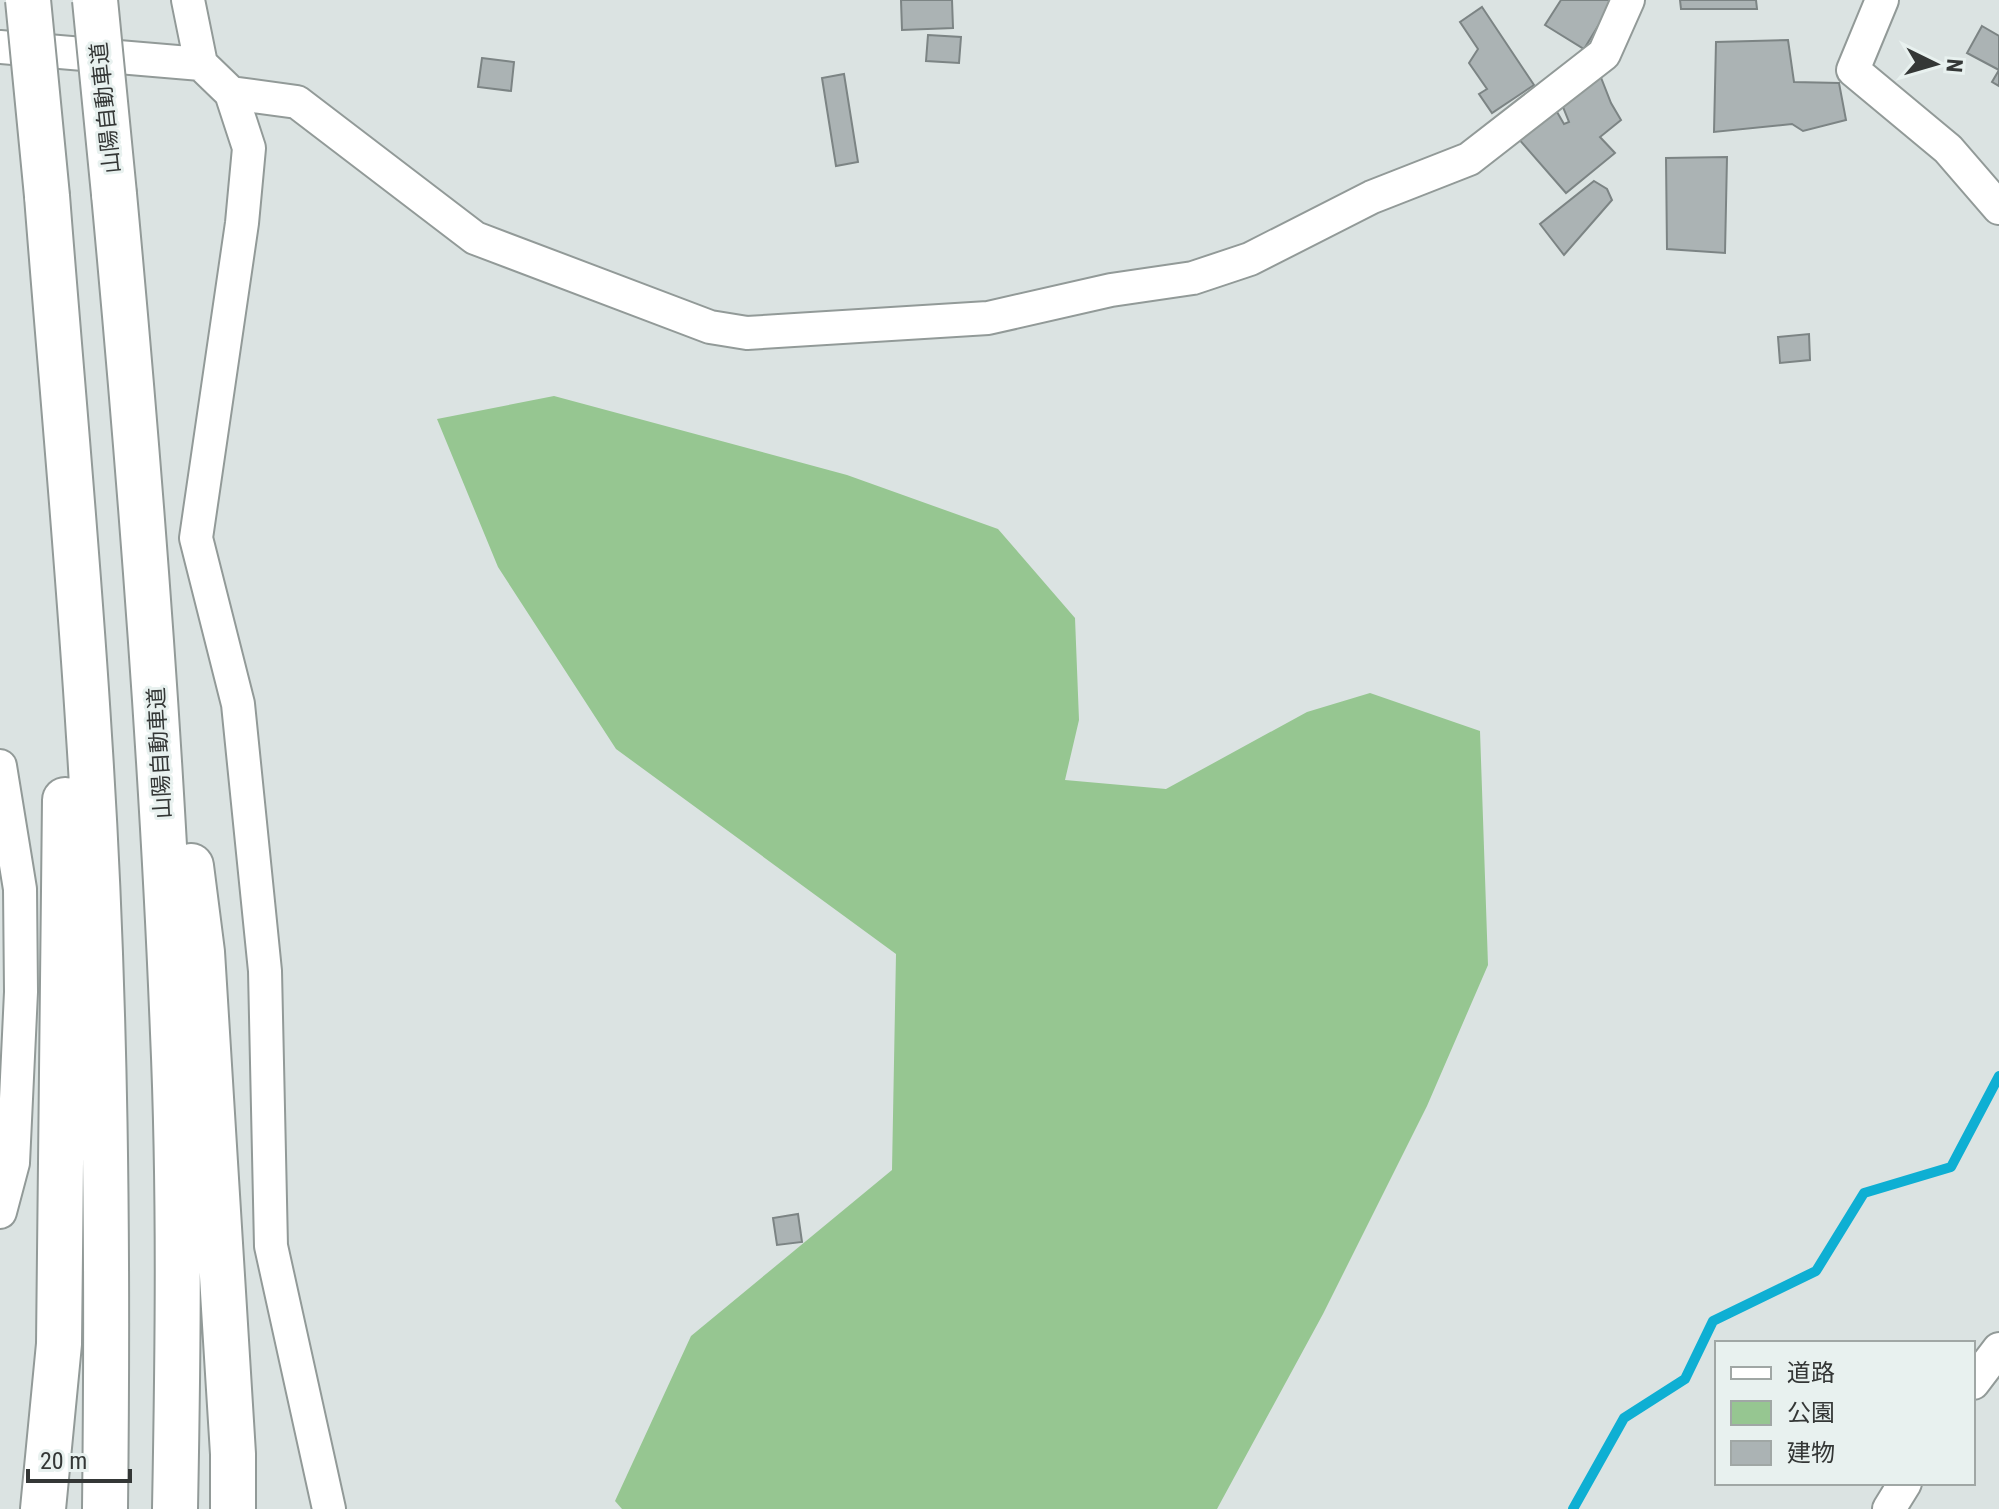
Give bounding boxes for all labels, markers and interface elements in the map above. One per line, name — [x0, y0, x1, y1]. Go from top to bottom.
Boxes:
north arrow — [1895, 24, 1975, 104]
street label: 山陽自動車道 — [86, 41, 125, 175]
text: N — [1941, 58, 1967, 74]
street label: 山陽自動車道 — [144, 686, 175, 820]
legend — [1715, 1341, 1975, 1485]
text: 道路 — [1787, 1359, 1835, 1387]
text: 公園 — [1787, 1399, 1835, 1427]
scale bar — [28, 1433, 130, 1483]
text: 建物 — [1787, 1439, 1835, 1467]
text: 20 m — [40, 1447, 87, 1475]

